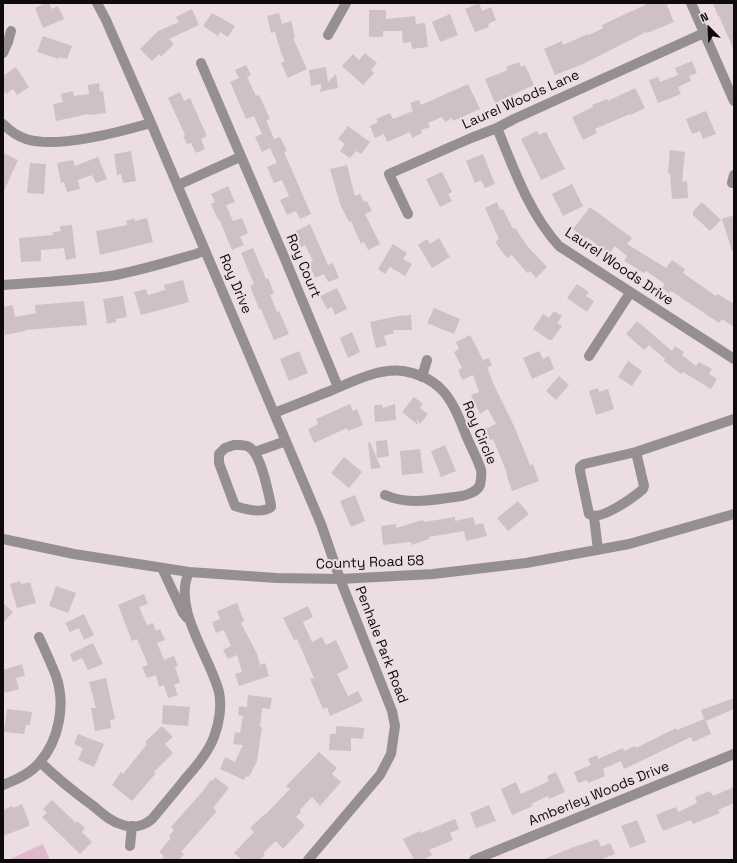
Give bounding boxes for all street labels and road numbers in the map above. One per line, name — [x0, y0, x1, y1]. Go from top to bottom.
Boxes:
street label: Laurel Woods Lane — [460, 67, 582, 133]
street label: Laurel Woods Drive — [562, 224, 676, 310]
street label: Roy Court — [282, 232, 324, 300]
street label: Roy Drive — [215, 252, 255, 316]
street label: Roy Circle — [458, 399, 500, 467]
street label: County Road 58 — [316, 553, 424, 573]
street label: Penhale Park Road — [351, 584, 411, 706]
street label: Amberley Woods Drive — [526, 758, 672, 830]

